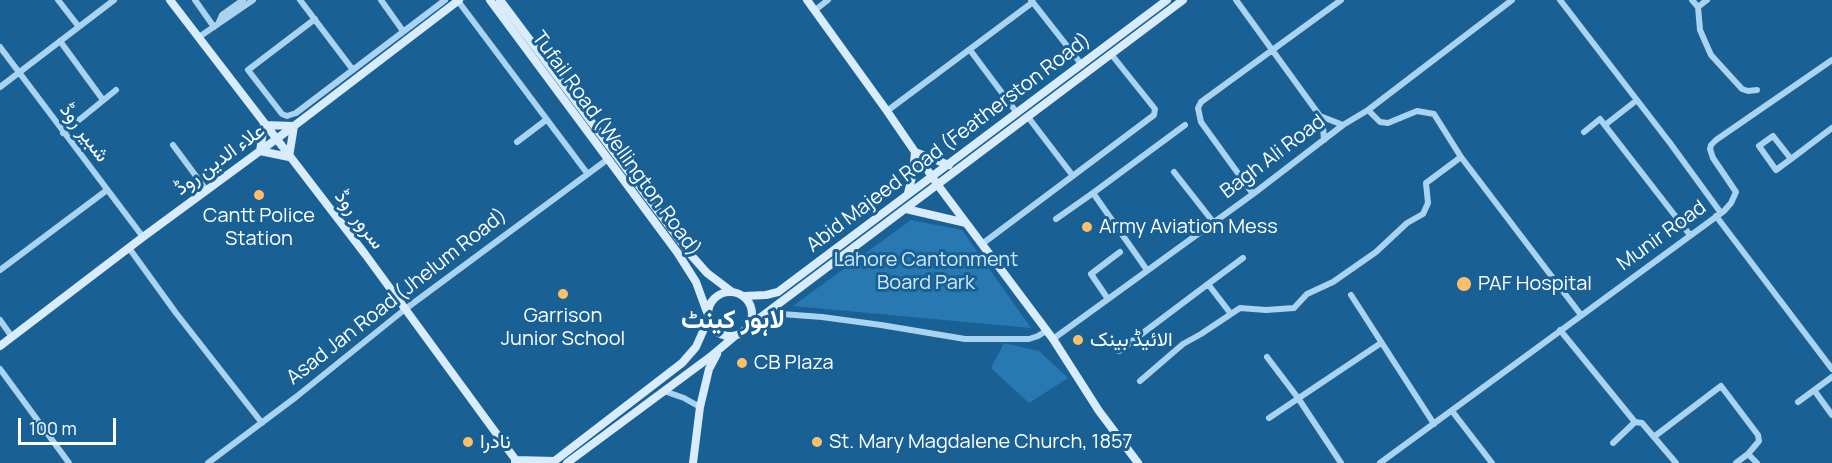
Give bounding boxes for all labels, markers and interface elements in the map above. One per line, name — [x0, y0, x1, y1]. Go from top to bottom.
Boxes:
street label: Tufail Road (Wellington Road) — [526, 27, 706, 261]
street label: Abid Majeed Road (Featherston Road) — [802, 28, 1096, 258]
street label: شبیر روڈ — [54, 99, 114, 167]
street label: Bagh Ali Road — [1216, 110, 1330, 204]
street label: علاء الدین روڈ — [170, 119, 270, 201]
street label: سرور روڈ — [329, 186, 389, 254]
marker: Cantt Police Station — [252, 188, 266, 202]
street label: Munir Road — [1613, 196, 1711, 276]
place label: Cantt Police Station — [203, 204, 315, 251]
street label: Asad Jan Road (Jhelum Road) — [282, 204, 512, 390]
place label: Army Aviation Mess — [1099, 215, 1278, 239]
marker: Army Aviation Mess — [1080, 220, 1094, 234]
park label: Lahore Cantonment Board Park — [834, 248, 1018, 295]
place label: PAF Hospital — [1478, 272, 1592, 296]
marker: PAF Hospital — [1455, 275, 1473, 293]
marker: Garrison Junior School — [556, 287, 570, 301]
place label: Garrison Junior School — [501, 304, 625, 351]
district label: لاہور کینٹ — [681, 305, 785, 337]
place label: الائیڈ بینک — [1090, 328, 1173, 352]
marker: الائیڈ بینک — [1071, 333, 1085, 347]
place label: CB Plaza — [754, 351, 834, 375]
marker: CB Plaza — [735, 356, 749, 370]
scale bar — [21, 406, 118, 444]
text: 100 m — [29, 416, 77, 440]
place label: نادرا — [480, 430, 511, 454]
place label: St. Mary Magdalene Church, 1857 — [829, 430, 1133, 454]
marker: نادرا — [461, 435, 475, 449]
marker: St. Mary Magdalene Church, 1857 — [810, 435, 824, 449]

